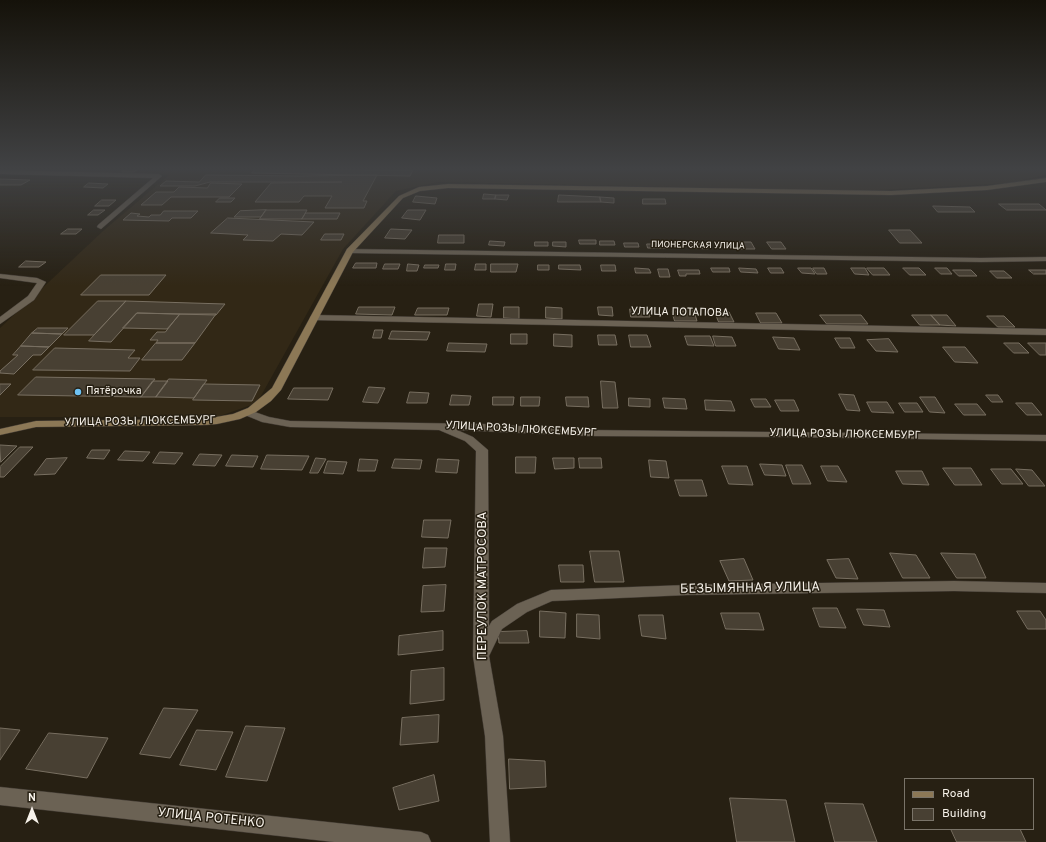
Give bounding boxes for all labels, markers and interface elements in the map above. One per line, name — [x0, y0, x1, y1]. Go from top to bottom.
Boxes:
street label: ПИОНЕРСКАЯ УЛИЦА — [651, 240, 745, 252]
street label: УЛИЦА ПОТАПОВА — [631, 306, 729, 320]
place label: Пятёрочка — [86, 385, 142, 399]
marker: Пятёрочка — [73, 387, 83, 397]
street label: УЛИЦА РОЗЫ ЛЮКСЕМБУРГ — [64, 414, 216, 430]
street label: УЛИЦА РОЗЫ ЛЮКСЕМБУРГ — [445, 419, 597, 441]
street label: УЛИЦА РОЗЫ ЛЮКСЕМБУРГ — [769, 427, 921, 443]
street label: ПЕРЕУЛОК МАТРОСОВА — [475, 512, 491, 660]
street label: БЕЗЫМЯННАЯ УЛИЦА — [680, 580, 820, 598]
legend — [904, 778, 1034, 830]
text: Road — [942, 786, 970, 802]
north arrow — [12, 790, 52, 830]
text: N — [28, 791, 36, 805]
street label: УЛИЦА РОТЕНКО — [157, 806, 265, 832]
text: Building — [942, 806, 986, 822]

